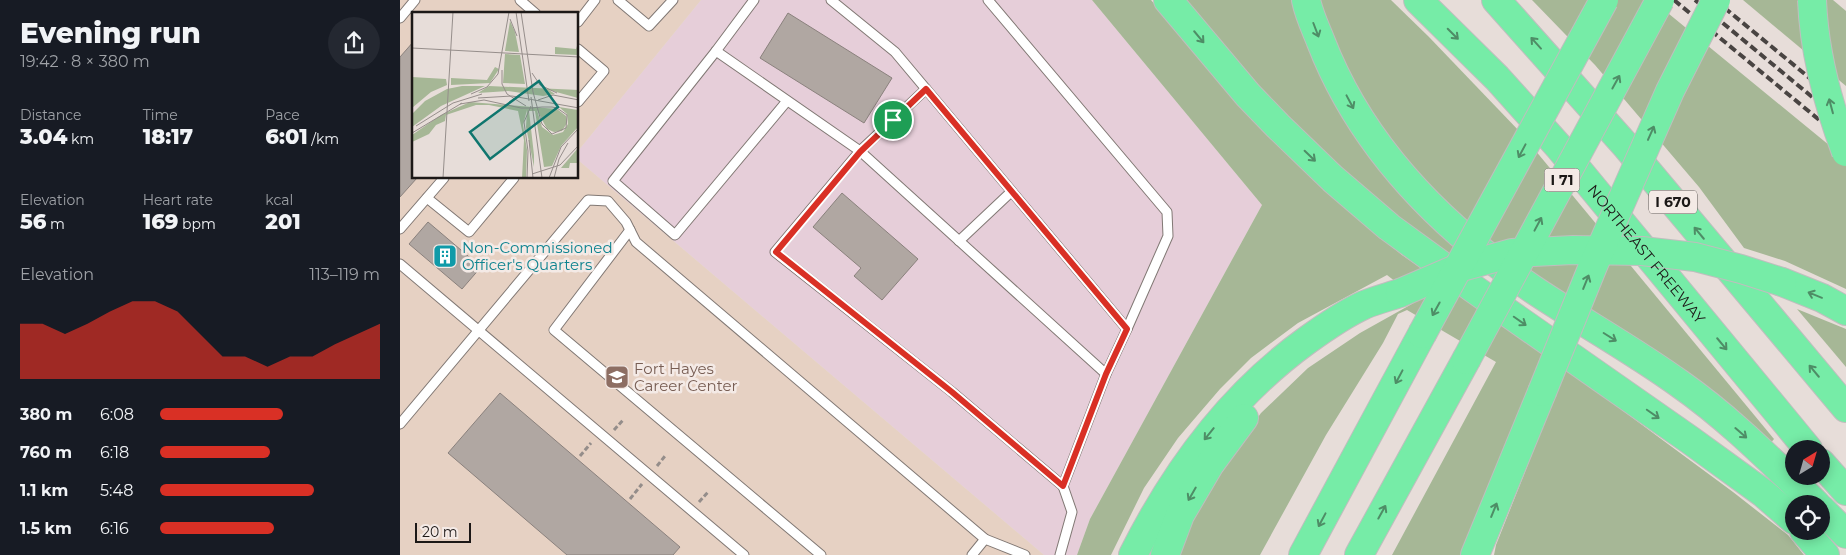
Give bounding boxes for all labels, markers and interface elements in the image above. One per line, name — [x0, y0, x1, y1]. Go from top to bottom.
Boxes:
inset map — [412, 12, 579, 179]
text: Evening run — [20, 16, 201, 50]
button: share — [328, 17, 380, 69]
one-way arrow — [1313, 22, 1322, 37]
one-way arrow — [1447, 28, 1459, 40]
one-way arrow — [1193, 31, 1205, 44]
one-way arrow — [1530, 37, 1541, 50]
text: 19:42 · 8 × 380 m — [20, 52, 150, 71]
one-way arrow — [1611, 75, 1621, 89]
one-way arrow — [1345, 95, 1355, 110]
one-way arrow — [1826, 98, 1835, 114]
pin — [872, 99, 914, 141]
text: Distance — [20, 106, 82, 124]
text: Time — [143, 106, 178, 124]
text: Pace — [265, 106, 300, 124]
icon: arrive — [879, 106, 907, 134]
text: 3.04 — [20, 124, 67, 149]
text: 18:17 — [143, 124, 193, 149]
text: 6:01 — [265, 124, 308, 149]
one-way arrow — [1647, 126, 1657, 141]
text: km — [67, 130, 94, 148]
text: /km — [308, 130, 339, 148]
one-way arrow — [1517, 143, 1527, 157]
one-way arrow — [1303, 150, 1316, 162]
road number: I 71 — [1544, 168, 1580, 192]
street label: NORTHEAST FREEWAY — [1584, 180, 1710, 327]
road number: I 670 — [1649, 190, 1697, 213]
text: Elevation — [20, 191, 85, 209]
text: Heart rate — [143, 191, 213, 209]
text: kcal — [265, 191, 293, 209]
text: 56 — [20, 209, 46, 234]
text: 169 — [143, 209, 178, 234]
text: 201 — [265, 209, 301, 234]
text: m — [46, 215, 65, 233]
text: bpm — [178, 215, 216, 233]
one-way arrow — [1533, 217, 1543, 232]
one-way arrow — [1693, 226, 1705, 239]
place label: Non-Commissioned Officer's Quarters — [462, 238, 613, 274]
building icon: Non-Commissioned Officer's Quarters — [432, 243, 458, 269]
text: Elevation — [20, 265, 94, 284]
text: 113–119 m — [309, 265, 380, 284]
one-way arrow — [1582, 275, 1592, 290]
one-way arrow — [1807, 290, 1822, 299]
one-way arrow — [1431, 301, 1441, 316]
one-way arrow — [1513, 316, 1527, 326]
one-way arrow — [1603, 332, 1617, 342]
one-way arrow — [1716, 338, 1727, 351]
place label: Fort Hayes Career Center — [634, 359, 738, 395]
school or university icon: Fort Hayes Career Center — [604, 364, 630, 390]
one-way arrow — [1809, 365, 1820, 378]
one-way arrow — [1394, 369, 1403, 384]
text: 380 m — [20, 405, 72, 424]
text: 6:08 — [100, 405, 134, 424]
one-way arrow — [1646, 409, 1660, 419]
one-way arrow — [1204, 427, 1215, 440]
one-way arrow — [1735, 427, 1748, 439]
north arrow — [1785, 440, 1830, 485]
map controls — [1785, 440, 1830, 540]
text: 760 m — [20, 443, 72, 462]
text: 6:18 — [100, 443, 129, 462]
text: 1.1 km — [20, 481, 68, 500]
text: 5:48 — [100, 481, 133, 500]
one-way arrow — [1187, 487, 1197, 501]
button: locate — [1785, 495, 1830, 540]
one-way arrow — [1489, 503, 1499, 518]
one-way arrow — [1377, 505, 1387, 520]
one-way arrow — [1317, 512, 1326, 527]
text: 1.5 km — [20, 519, 72, 538]
text: 6:16 — [100, 519, 129, 538]
scale bar — [415, 520, 471, 543]
text: 20 m — [422, 523, 458, 541]

